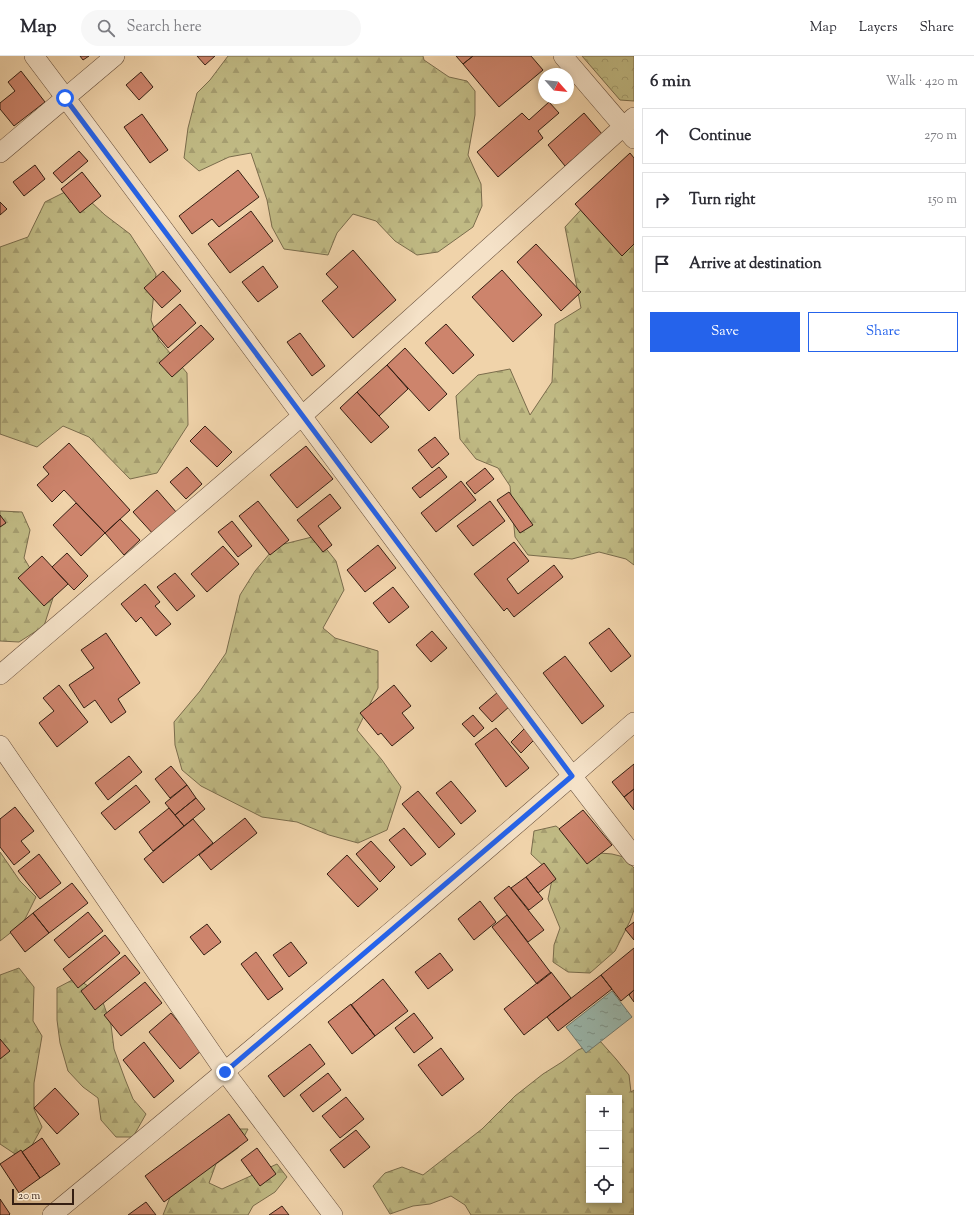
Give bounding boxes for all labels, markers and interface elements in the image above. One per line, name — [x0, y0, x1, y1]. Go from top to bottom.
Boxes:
search box — [81, 10, 361, 46]
text: Map — [20, 14, 57, 41]
icon: search — [95, 17, 117, 39]
text: Search here — [127, 17, 202, 38]
text: Map — [810, 18, 837, 38]
text: Layers — [859, 18, 897, 38]
text: Share — [919, 18, 954, 38]
north arrow — [538, 68, 574, 104]
text: 6 min — [650, 70, 691, 94]
text: Walk · 420 m — [886, 73, 958, 91]
route start — [56, 89, 74, 107]
icon: ahead — [651, 125, 673, 147]
text: Continue — [689, 126, 751, 147]
text: 270 m — [924, 127, 957, 145]
icon: right — [651, 189, 673, 211]
text: Turn right — [689, 190, 755, 211]
text: 150 m — [928, 191, 957, 209]
icon: arrive — [651, 253, 673, 275]
text: Arrive at destination — [689, 254, 822, 275]
button: Save — [650, 312, 800, 352]
button: Share — [808, 312, 958, 352]
route end — [216, 1063, 234, 1081]
map controls — [586, 1095, 622, 1203]
button: + — [586, 1095, 622, 1131]
button: − — [586, 1131, 622, 1167]
button: locate — [586, 1167, 622, 1203]
scale bar — [12, 1187, 74, 1206]
text: 20 m — [18, 1188, 40, 1204]

